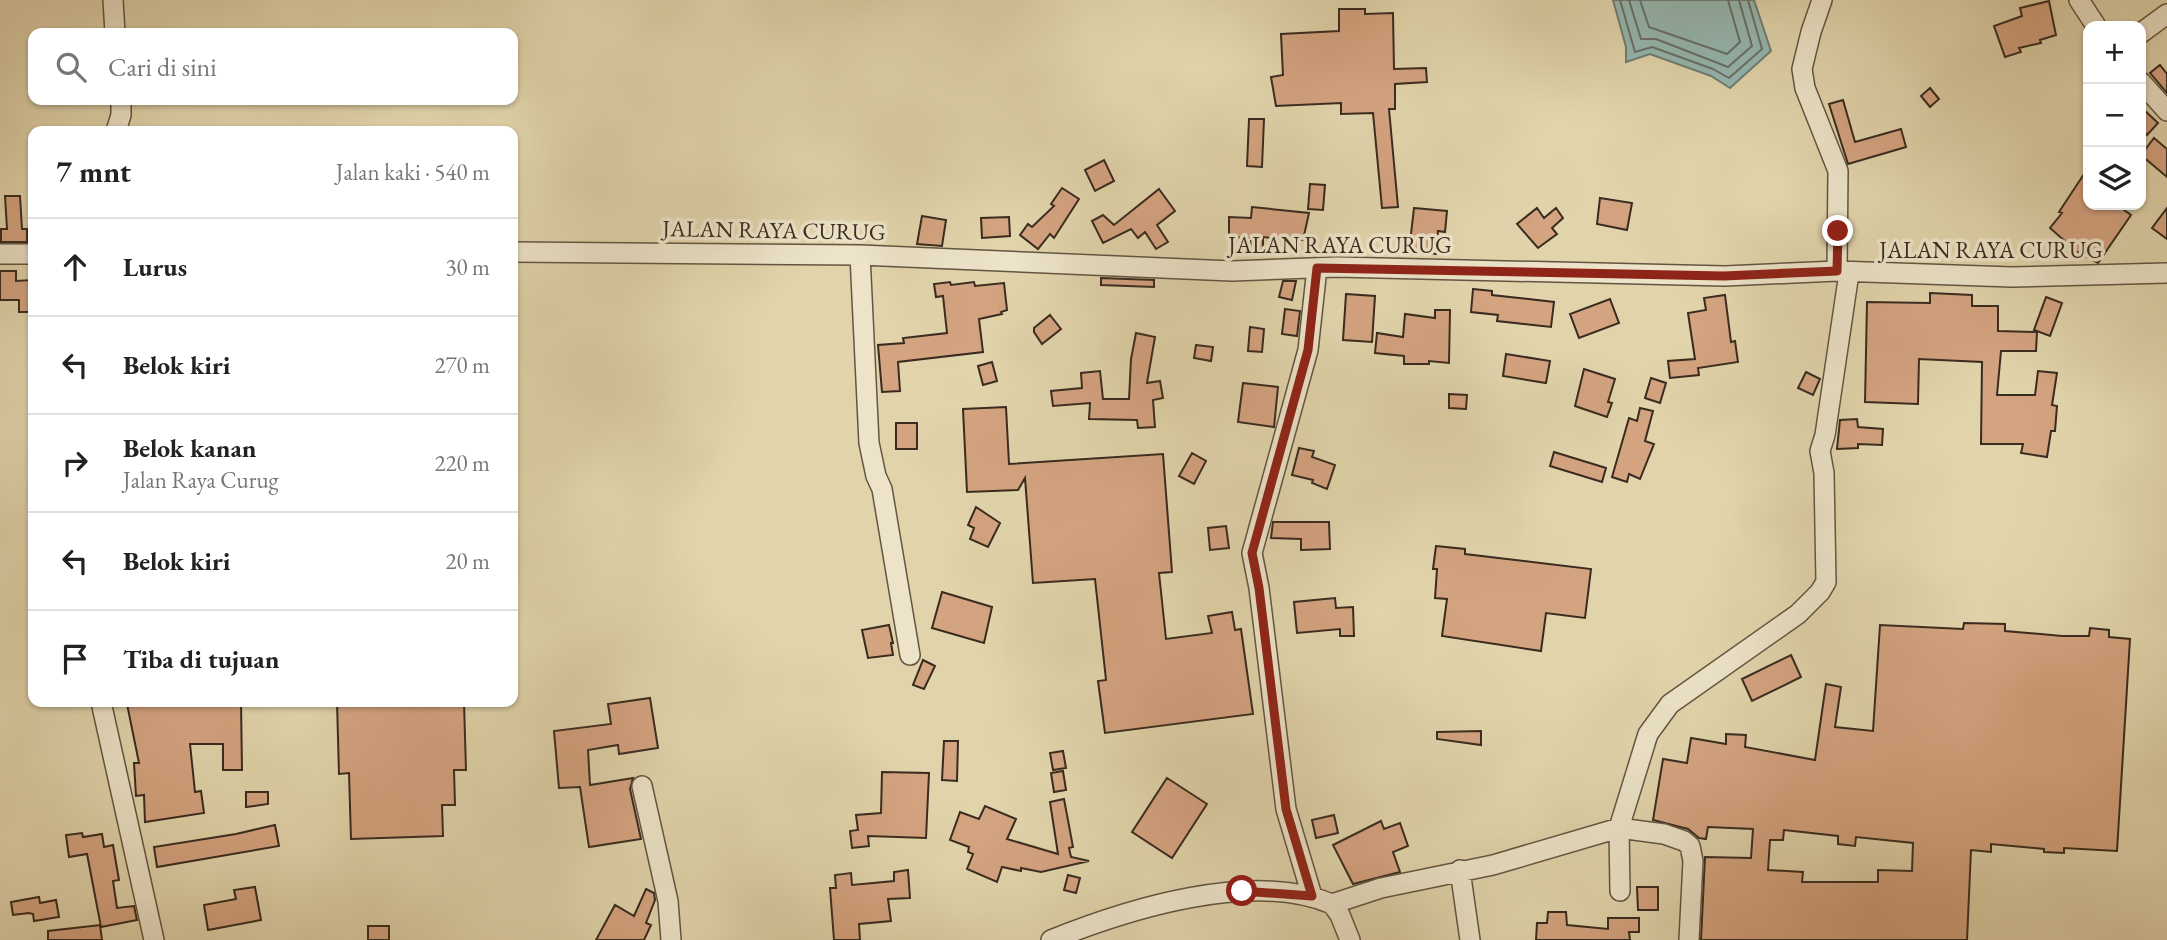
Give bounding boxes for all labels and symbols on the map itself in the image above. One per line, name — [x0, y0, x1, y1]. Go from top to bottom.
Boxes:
street label: JALAN RAYA CURUG — [660, 213, 886, 247]
route end — [1822, 215, 1853, 246]
street label: JALAN RAYA CURUG — [1226, 230, 1452, 260]
street label: JALAN RAYA CURUG — [1877, 235, 2103, 265]
route start — [1226, 875, 1257, 906]

